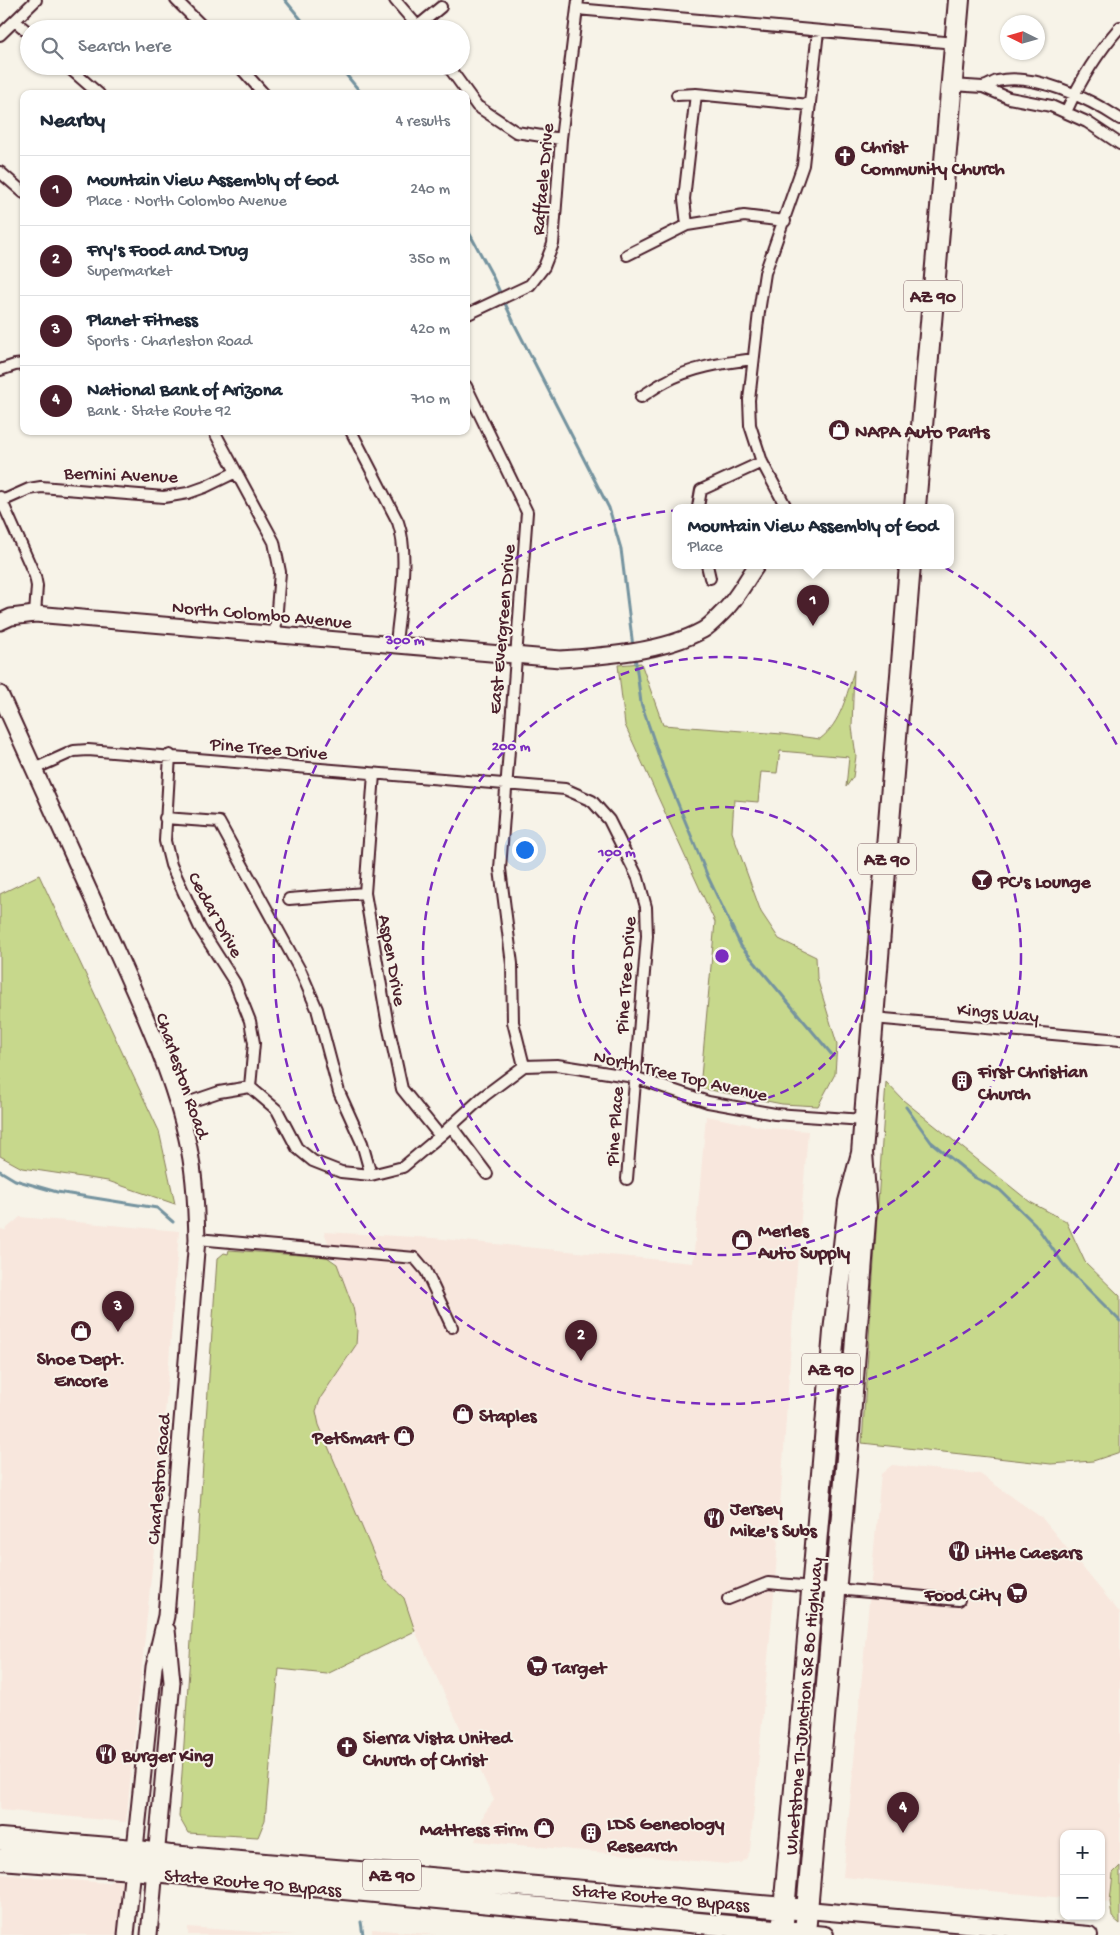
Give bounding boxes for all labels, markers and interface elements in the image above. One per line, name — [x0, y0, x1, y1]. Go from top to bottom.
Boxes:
north arrow — [1000, 15, 1045, 60]
search box — [20, 20, 470, 75]
icon: search — [38, 34, 66, 62]
text: Search here — [78, 36, 172, 59]
text: Nearby — [40, 110, 105, 135]
text: 4 results — [395, 113, 450, 132]
street label: Raffaele Drive — [528, 122, 561, 236]
place label: Christ Community Church — [860, 137, 1005, 182]
church icon: Christ Community Church — [833, 144, 857, 168]
text: Mountain View Assembly of God — [87, 170, 337, 193]
text: 1 — [53, 181, 59, 200]
text: 240 m — [410, 181, 450, 200]
text: Place · North Colombo Avenue — [87, 193, 287, 212]
text: Fry's Food and Drug — [87, 240, 248, 263]
text: 2 — [52, 251, 60, 270]
text: 350 m — [409, 251, 450, 270]
text: Supermarket — [87, 263, 172, 282]
road number: AZ 90 — [904, 280, 962, 312]
text: Planet Fitness — [87, 310, 198, 333]
text: 3 — [52, 321, 60, 340]
text: 420 m — [410, 321, 450, 340]
text: Sports · Charleston Road — [87, 333, 252, 352]
text: National Bank of Arizona — [87, 380, 282, 403]
text: 4 — [52, 391, 60, 410]
text: 710 m — [411, 391, 450, 410]
text: Bank · State Route 92 — [87, 403, 231, 422]
shop icon: NAPA Auto Parts — [827, 418, 851, 442]
place label: NAPA Auto Parts — [855, 422, 991, 445]
street label: Bernini Avenue — [62, 463, 179, 490]
popup — [672, 504, 954, 569]
text: Mountain View Assembly of God — [688, 516, 938, 539]
text: Place — [688, 539, 723, 558]
street label: East Evergreen Drive — [485, 543, 522, 715]
pin: 1 — [797, 585, 829, 626]
street label: North Colombo Avenue — [171, 597, 353, 636]
text: 300 m — [384, 632, 425, 650]
street label: Pine Tree Drive — [208, 734, 328, 767]
text: 200 m — [492, 738, 531, 756]
your location — [512, 837, 538, 863]
text: 100 m — [597, 844, 636, 862]
road number: AZ 90 — [858, 844, 916, 874]
bar icon: PC's Lounge — [970, 868, 994, 892]
street label: Cedar Drive — [181, 869, 247, 963]
place label: PC's Lounge — [997, 872, 1092, 895]
street label: Aspen Drive — [371, 913, 410, 1008]
street label: Pine Tree Drive — [612, 916, 643, 1036]
centre of rings — [713, 947, 731, 965]
street label: Kings Way — [956, 999, 1040, 1030]
street label: Charleston Road — [148, 1010, 214, 1144]
street label: North Tree Top Avenue — [591, 1046, 770, 1109]
place label: First Christian Church — [977, 1062, 1089, 1107]
building icon: First Christian Church — [950, 1069, 974, 1093]
street label: Pine Place — [602, 1086, 631, 1168]
place label: Merles Auto Supply — [757, 1221, 851, 1266]
shop icon: Merles Auto Supply — [730, 1228, 754, 1252]
pin: 3 — [102, 1291, 134, 1332]
shop icon: Shoe Dept. Encore — [69, 1319, 93, 1343]
pin: 2 — [565, 1320, 597, 1361]
place label: Shoe Dept. Encore — [37, 1349, 125, 1394]
road number: AZ 90 — [802, 1354, 860, 1385]
shop icon: Staples — [451, 1402, 475, 1426]
place label: Staples — [479, 1406, 537, 1429]
street label: Charleston Road — [143, 1411, 178, 1546]
shop icon: PetSmart — [392, 1424, 416, 1448]
place label: PetSmart — [312, 1428, 390, 1451]
place label: Jersey Mike's Subs — [729, 1499, 818, 1544]
restaurant icon: Jersey Mike's Subs — [702, 1506, 726, 1530]
restaurant icon: Little Caesars — [947, 1539, 971, 1563]
place label: Little Caesars — [975, 1543, 1083, 1566]
street label: Whetstone TI-Junction SR 80 Highway — [781, 1556, 830, 1856]
supermarket icon: Food City — [1005, 1581, 1029, 1605]
place label: Food City — [923, 1585, 1002, 1608]
supermarket icon: Target — [525, 1654, 549, 1678]
place label: Target — [551, 1658, 608, 1681]
place label: Sierra Vista United Church of Christ — [362, 1728, 513, 1773]
church icon: Sierra Vista United Church of Christ — [335, 1735, 359, 1759]
restaurant icon: Burger King — [94, 1742, 118, 1766]
place label: Burger King — [121, 1746, 214, 1769]
pin: 4 — [887, 1792, 919, 1833]
place label: LDS Geneology Research — [606, 1814, 725, 1859]
shop icon: Mattress Firm — [532, 1816, 556, 1840]
place label: Mattress Firm — [420, 1820, 528, 1843]
building icon: LDS Geneology Research — [579, 1821, 603, 1845]
map controls — [1060, 1830, 1105, 1920]
button: + — [1060, 1830, 1105, 1875]
road number: AZ 90 — [363, 1860, 421, 1890]
street label: State Route 90 Bypass — [163, 1865, 343, 1904]
button: − — [1060, 1875, 1105, 1920]
street label: State Route 90 Bypass — [571, 1880, 751, 1919]

